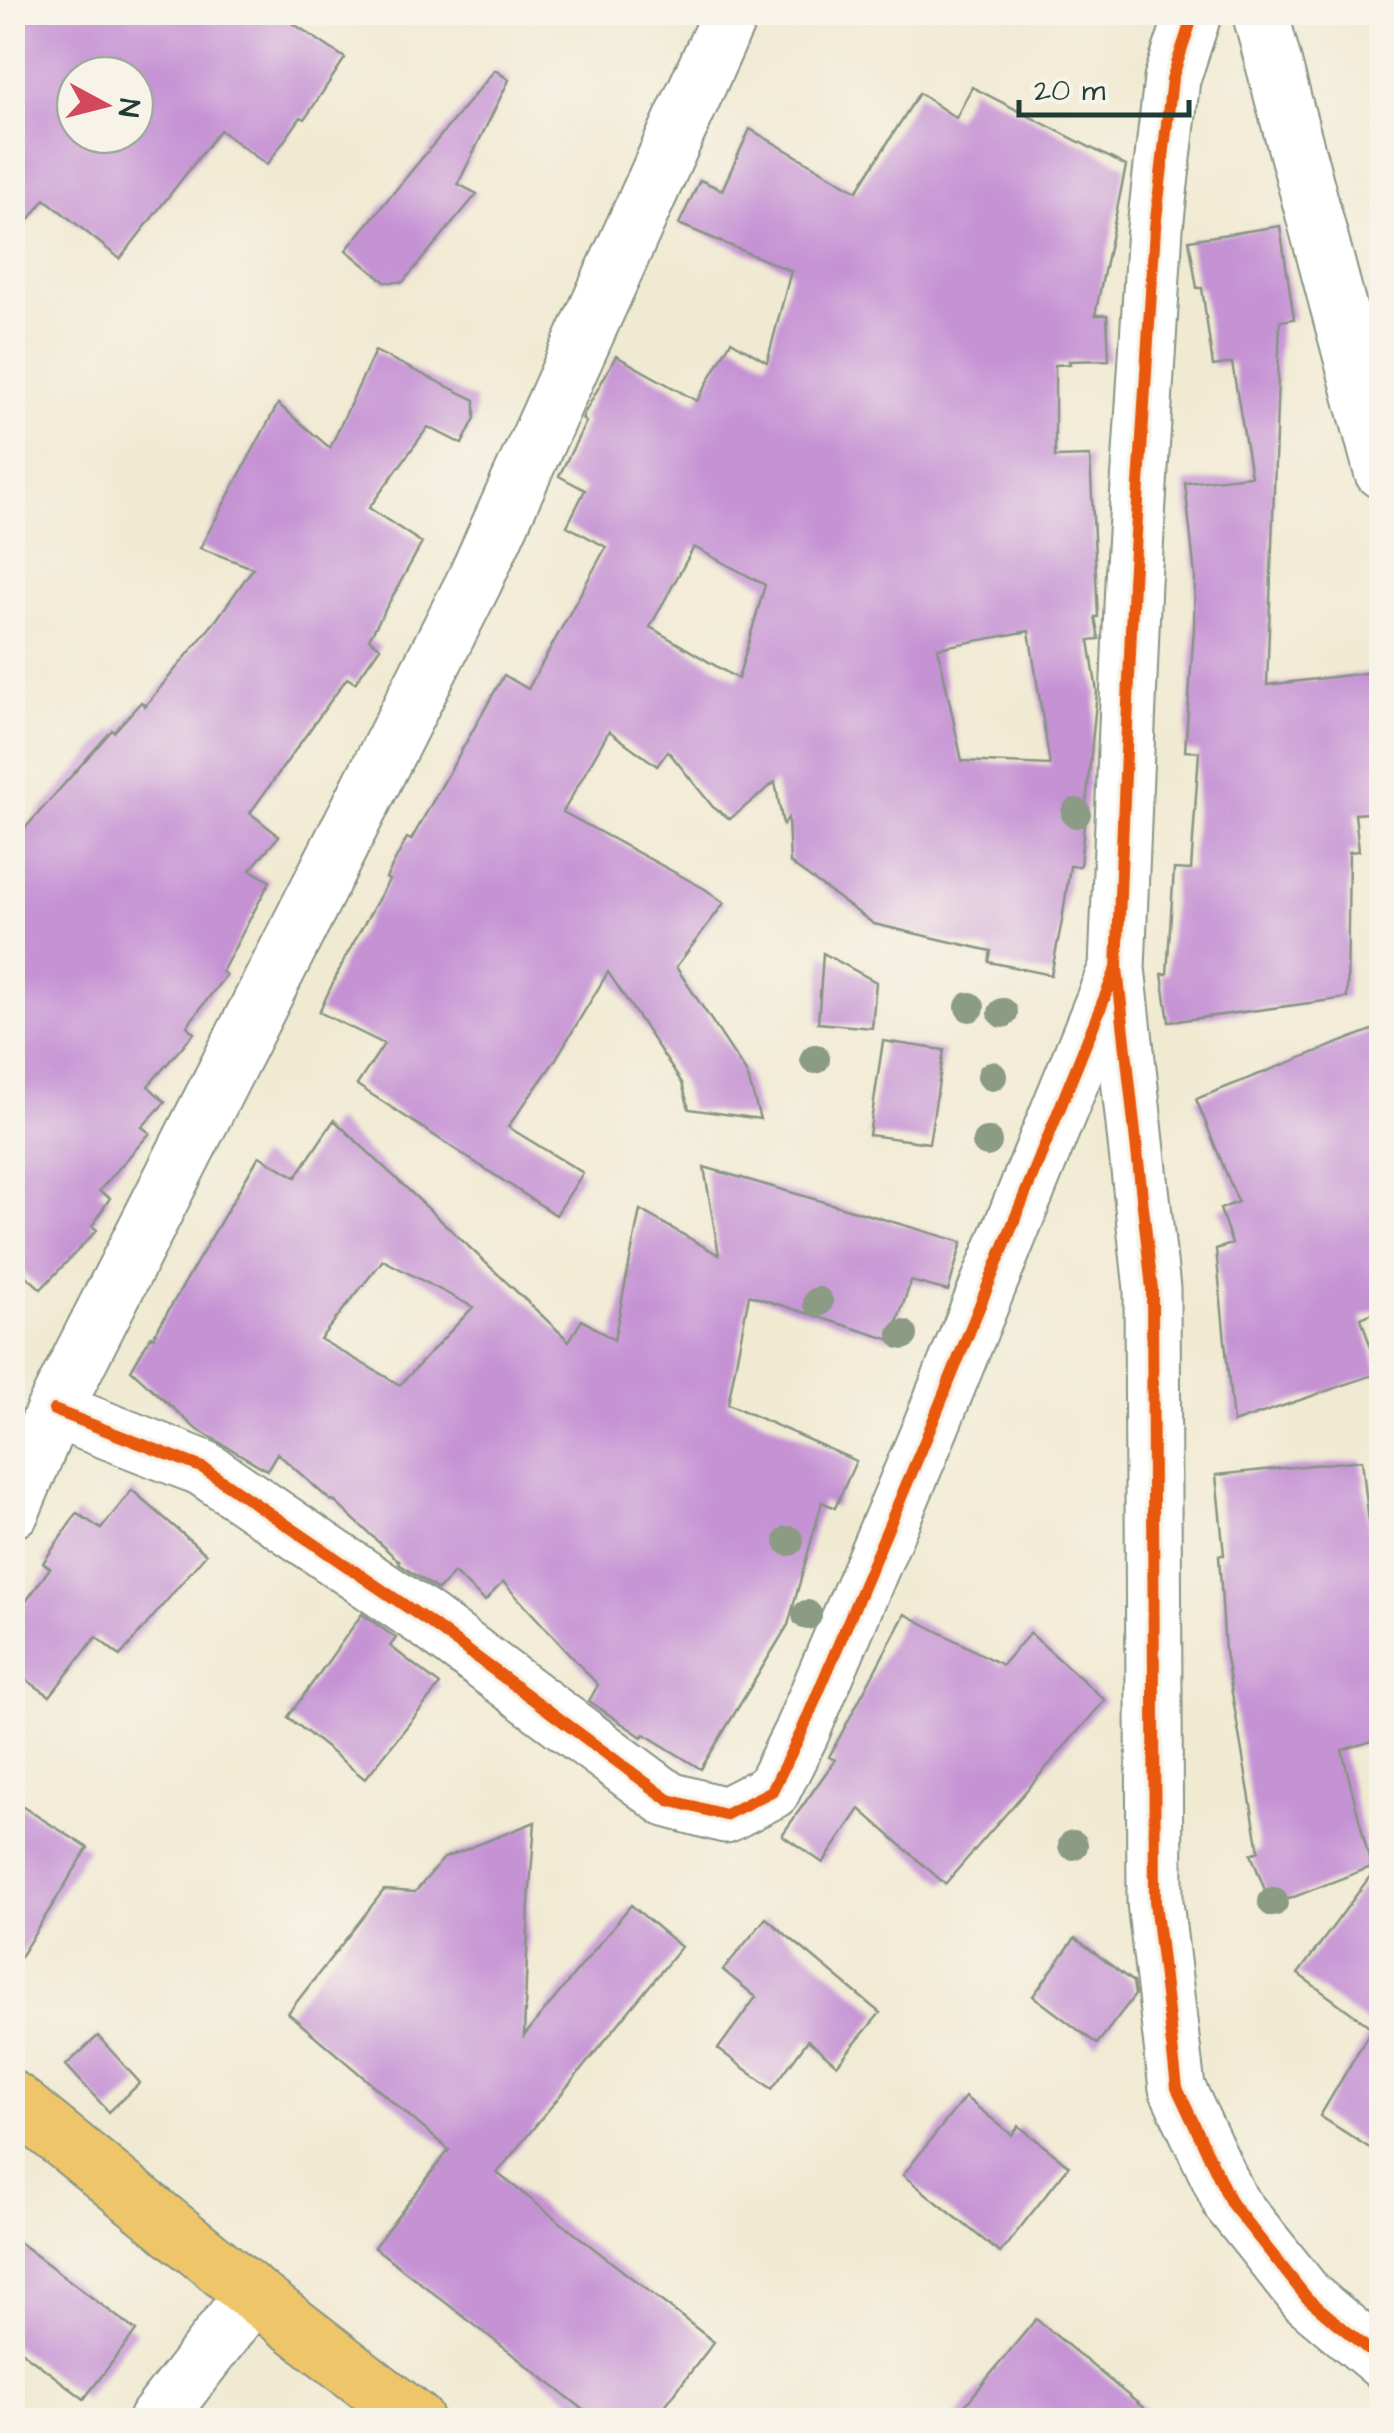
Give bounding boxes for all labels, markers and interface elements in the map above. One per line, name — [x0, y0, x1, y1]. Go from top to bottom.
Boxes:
north arrow — [55, 55, 155, 155]
scale bar — [1019, 55, 1189, 117]
text: 20 m — [1034, 70, 1106, 112]
text: N — [108, 97, 149, 119]

